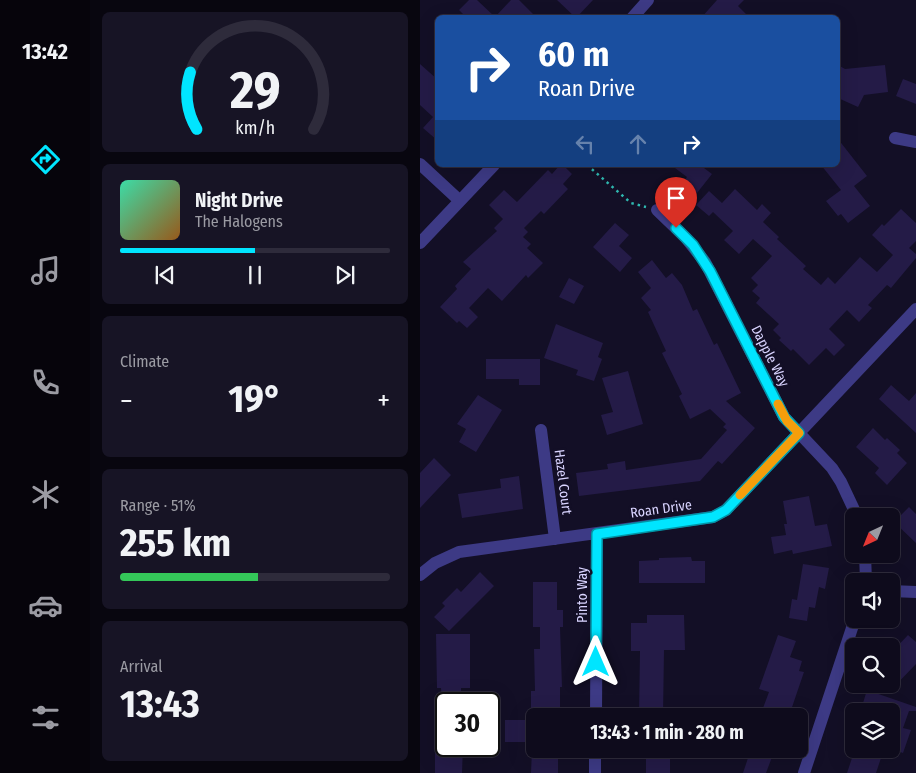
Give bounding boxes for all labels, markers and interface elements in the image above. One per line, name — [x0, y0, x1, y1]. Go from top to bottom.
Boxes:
text: 60 m — [538, 33, 609, 75]
icon: right — [455, 35, 520, 100]
text: 13:42 — [22, 38, 68, 65]
text: 29 — [229, 59, 280, 122]
text: Roan Drive — [538, 75, 635, 102]
text: km/h — [235, 117, 275, 139]
icon: left — [571, 130, 599, 158]
icon: ahead — [624, 130, 652, 158]
icon: right — [677, 130, 705, 158]
icon: directions — [28, 142, 63, 177]
pin — [655, 177, 697, 228]
icon: arrive — [662, 184, 690, 212]
text: Night Drive — [195, 189, 283, 212]
text: The Halogens — [195, 212, 283, 231]
icon: music — [28, 253, 63, 288]
icon: previous — [151, 261, 179, 289]
icon: pause — [241, 261, 269, 289]
icon: next — [331, 261, 359, 289]
street label: Dapple Way — [747, 322, 793, 390]
text: Climate — [120, 352, 169, 371]
icon: phone — [28, 365, 63, 400]
text: 19° — [228, 376, 282, 422]
text: − — [120, 384, 133, 417]
text: + — [377, 384, 390, 417]
street label: Hazel Court — [551, 448, 575, 516]
icon: climate — [28, 477, 63, 512]
text: Range · 51% — [120, 496, 196, 515]
street label: Roan Drive — [629, 496, 693, 522]
north arrow — [845, 508, 900, 562]
map controls — [845, 508, 900, 758]
text: 255 km — [120, 520, 231, 566]
street label: Pinto Way — [574, 566, 591, 623]
button: sound — [845, 573, 900, 628]
icon: car — [28, 588, 63, 623]
position arrow — [569, 635, 621, 687]
button: search — [845, 638, 900, 693]
text: Arrival — [120, 657, 162, 676]
text: 13:43 — [120, 681, 200, 727]
speed limit sign: 30 — [435, 692, 500, 757]
icon: filters — [28, 700, 63, 735]
button: layers — [845, 703, 900, 758]
text: 13:43 · 1 min · 280 m — [590, 721, 744, 744]

